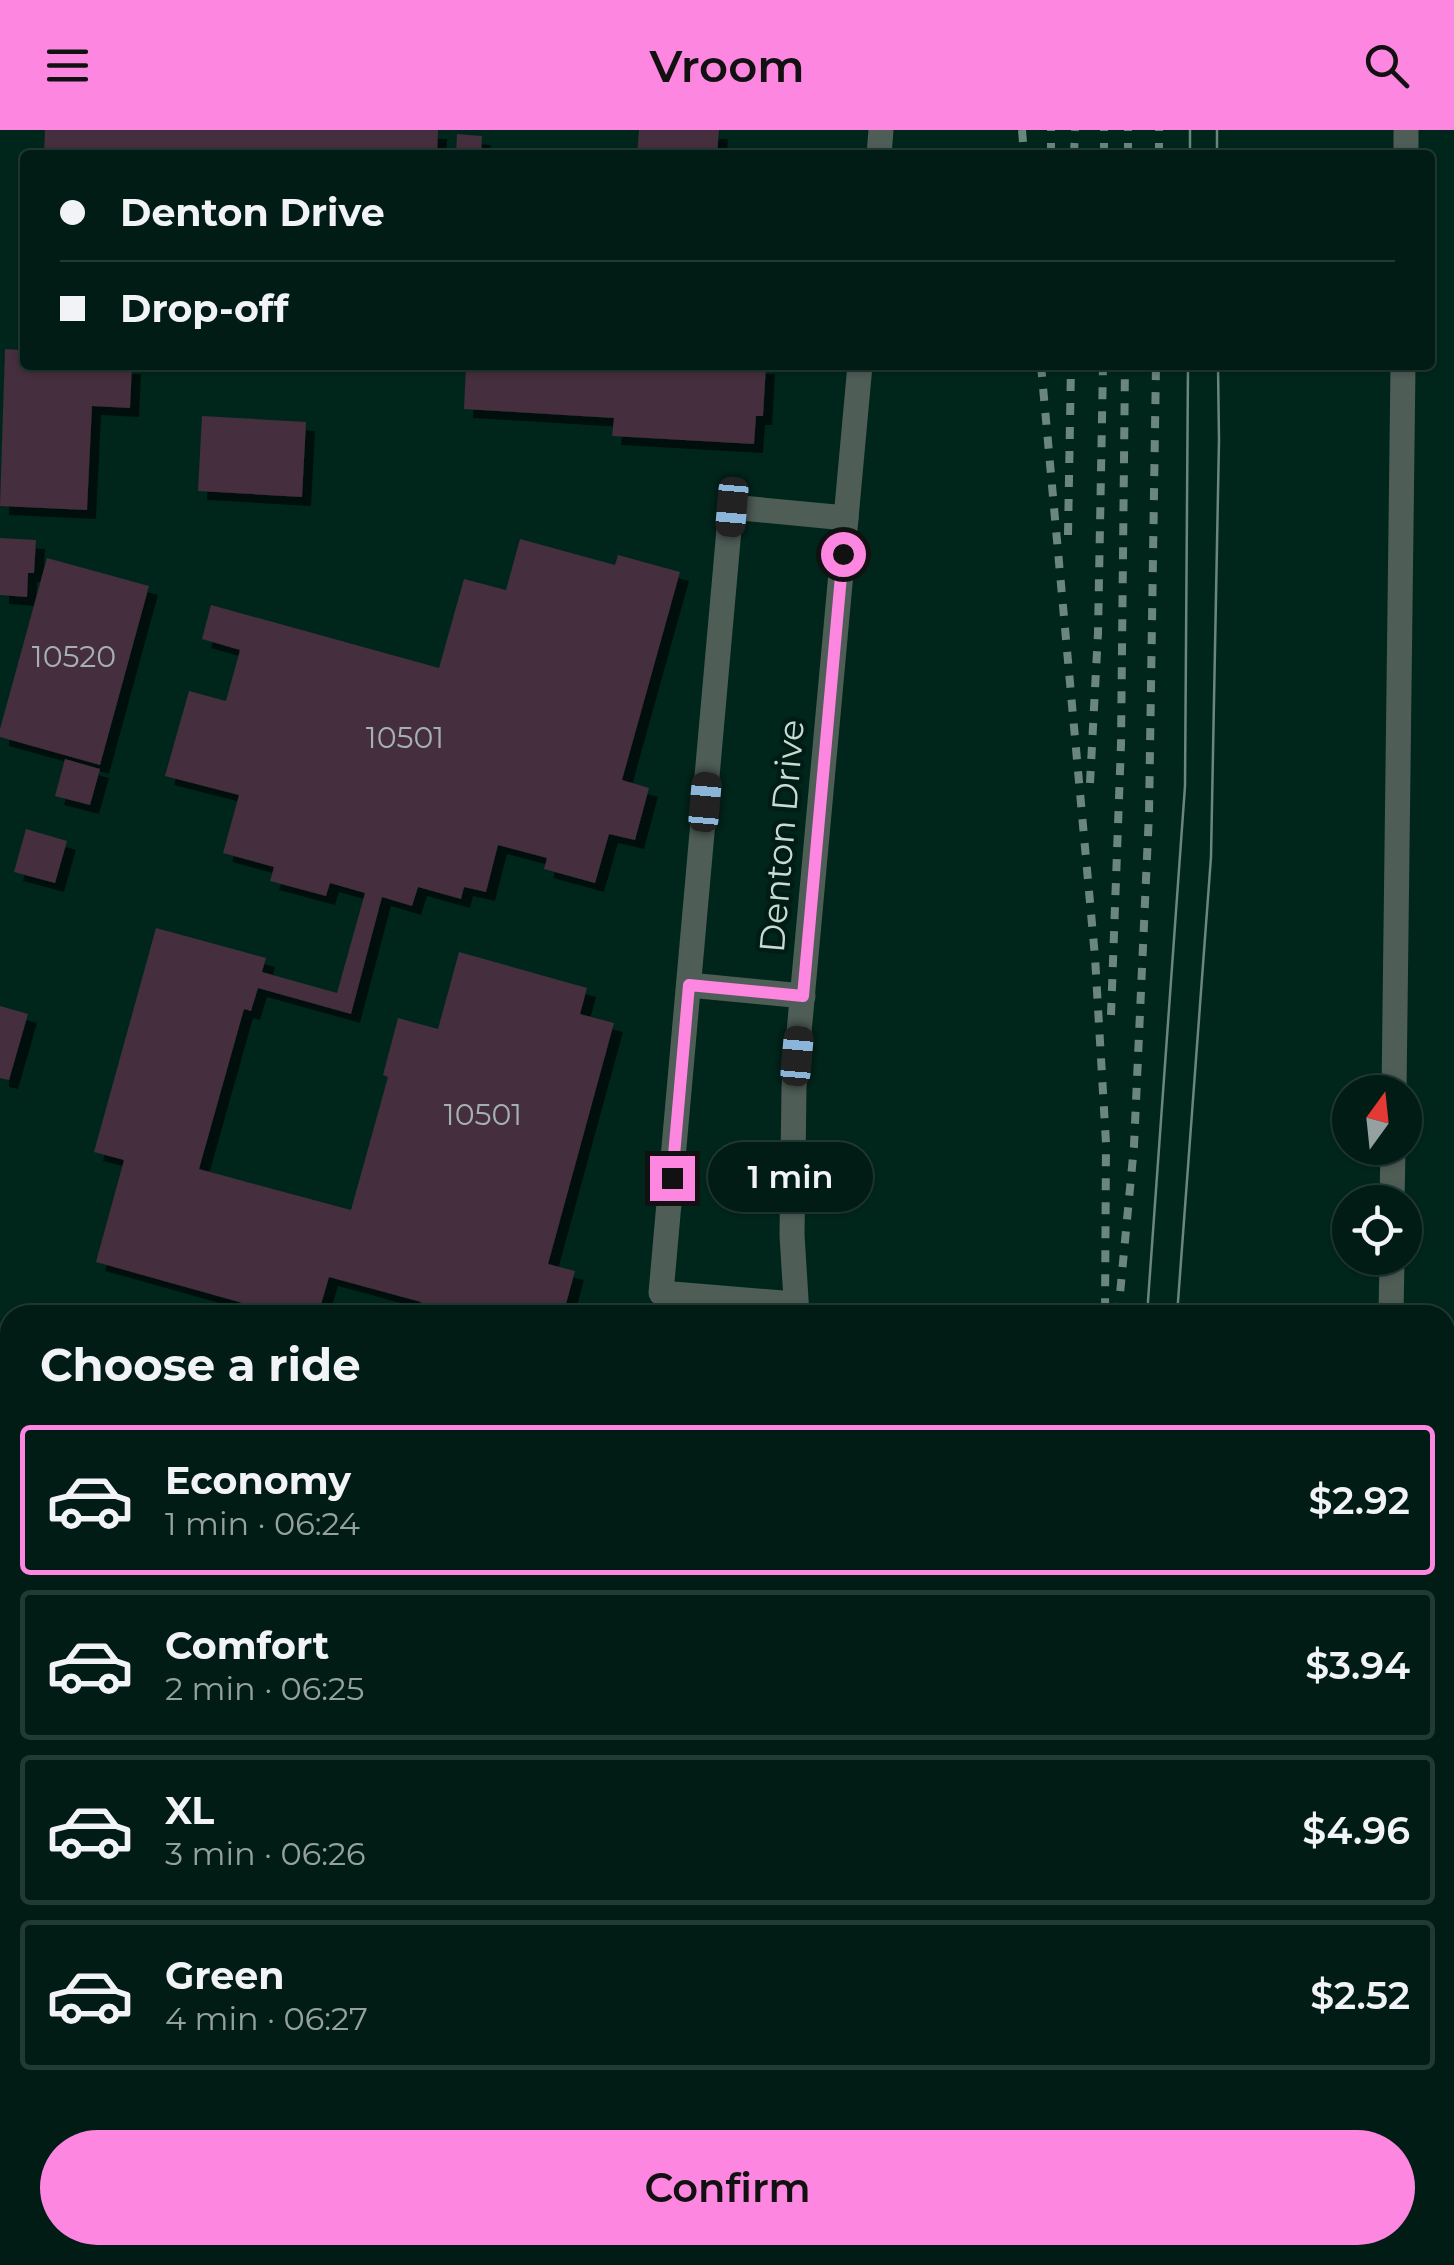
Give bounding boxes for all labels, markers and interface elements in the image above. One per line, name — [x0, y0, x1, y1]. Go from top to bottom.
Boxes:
icon: menu — [40, 38, 95, 93]
text: Vroom — [649, 38, 805, 93]
icon: search — [1359, 38, 1414, 93]
text: Denton Drive — [120, 189, 385, 236]
text: Drop-off — [120, 285, 289, 332]
car — [714, 476, 750, 538]
route start — [821, 532, 866, 577]
house number: 10520 — [32, 638, 116, 675]
street label: Denton Drive — [750, 718, 813, 954]
house number: 10501 — [366, 719, 444, 756]
car — [687, 771, 723, 833]
car — [779, 1025, 815, 1087]
north arrow — [1332, 1075, 1422, 1165]
map controls — [1332, 1075, 1422, 1275]
house number: 10501 — [444, 1096, 522, 1133]
callout: 1 min — [707, 1143, 872, 1213]
route end — [650, 1156, 695, 1201]
text: 1 min — [748, 1157, 833, 1196]
button: locate — [1332, 1185, 1422, 1275]
text: Choose a ride — [40, 1337, 361, 1392]
icon: car — [45, 1455, 135, 1545]
text: Economy — [165, 1457, 351, 1504]
text: $2.92 — [1308, 1477, 1410, 1524]
text: 1 min · 06:24 — [165, 1504, 360, 1543]
icon: car — [45, 1620, 135, 1710]
text: Comfort — [165, 1622, 329, 1669]
text: $3.94 — [1305, 1642, 1410, 1689]
text: 2 min · 06:25 — [165, 1669, 364, 1708]
icon: car — [45, 1785, 135, 1875]
text: XL — [165, 1787, 214, 1834]
text: $4.96 — [1302, 1807, 1410, 1854]
text: 3 min · 06:26 — [165, 1834, 366, 1873]
icon: car — [45, 1950, 135, 2040]
text: Green — [165, 1952, 285, 1999]
text: $2.52 — [1310, 1972, 1410, 2019]
text: 4 min · 06:27 — [165, 1999, 368, 2038]
button: Confirm — [40, 2130, 1415, 2245]

